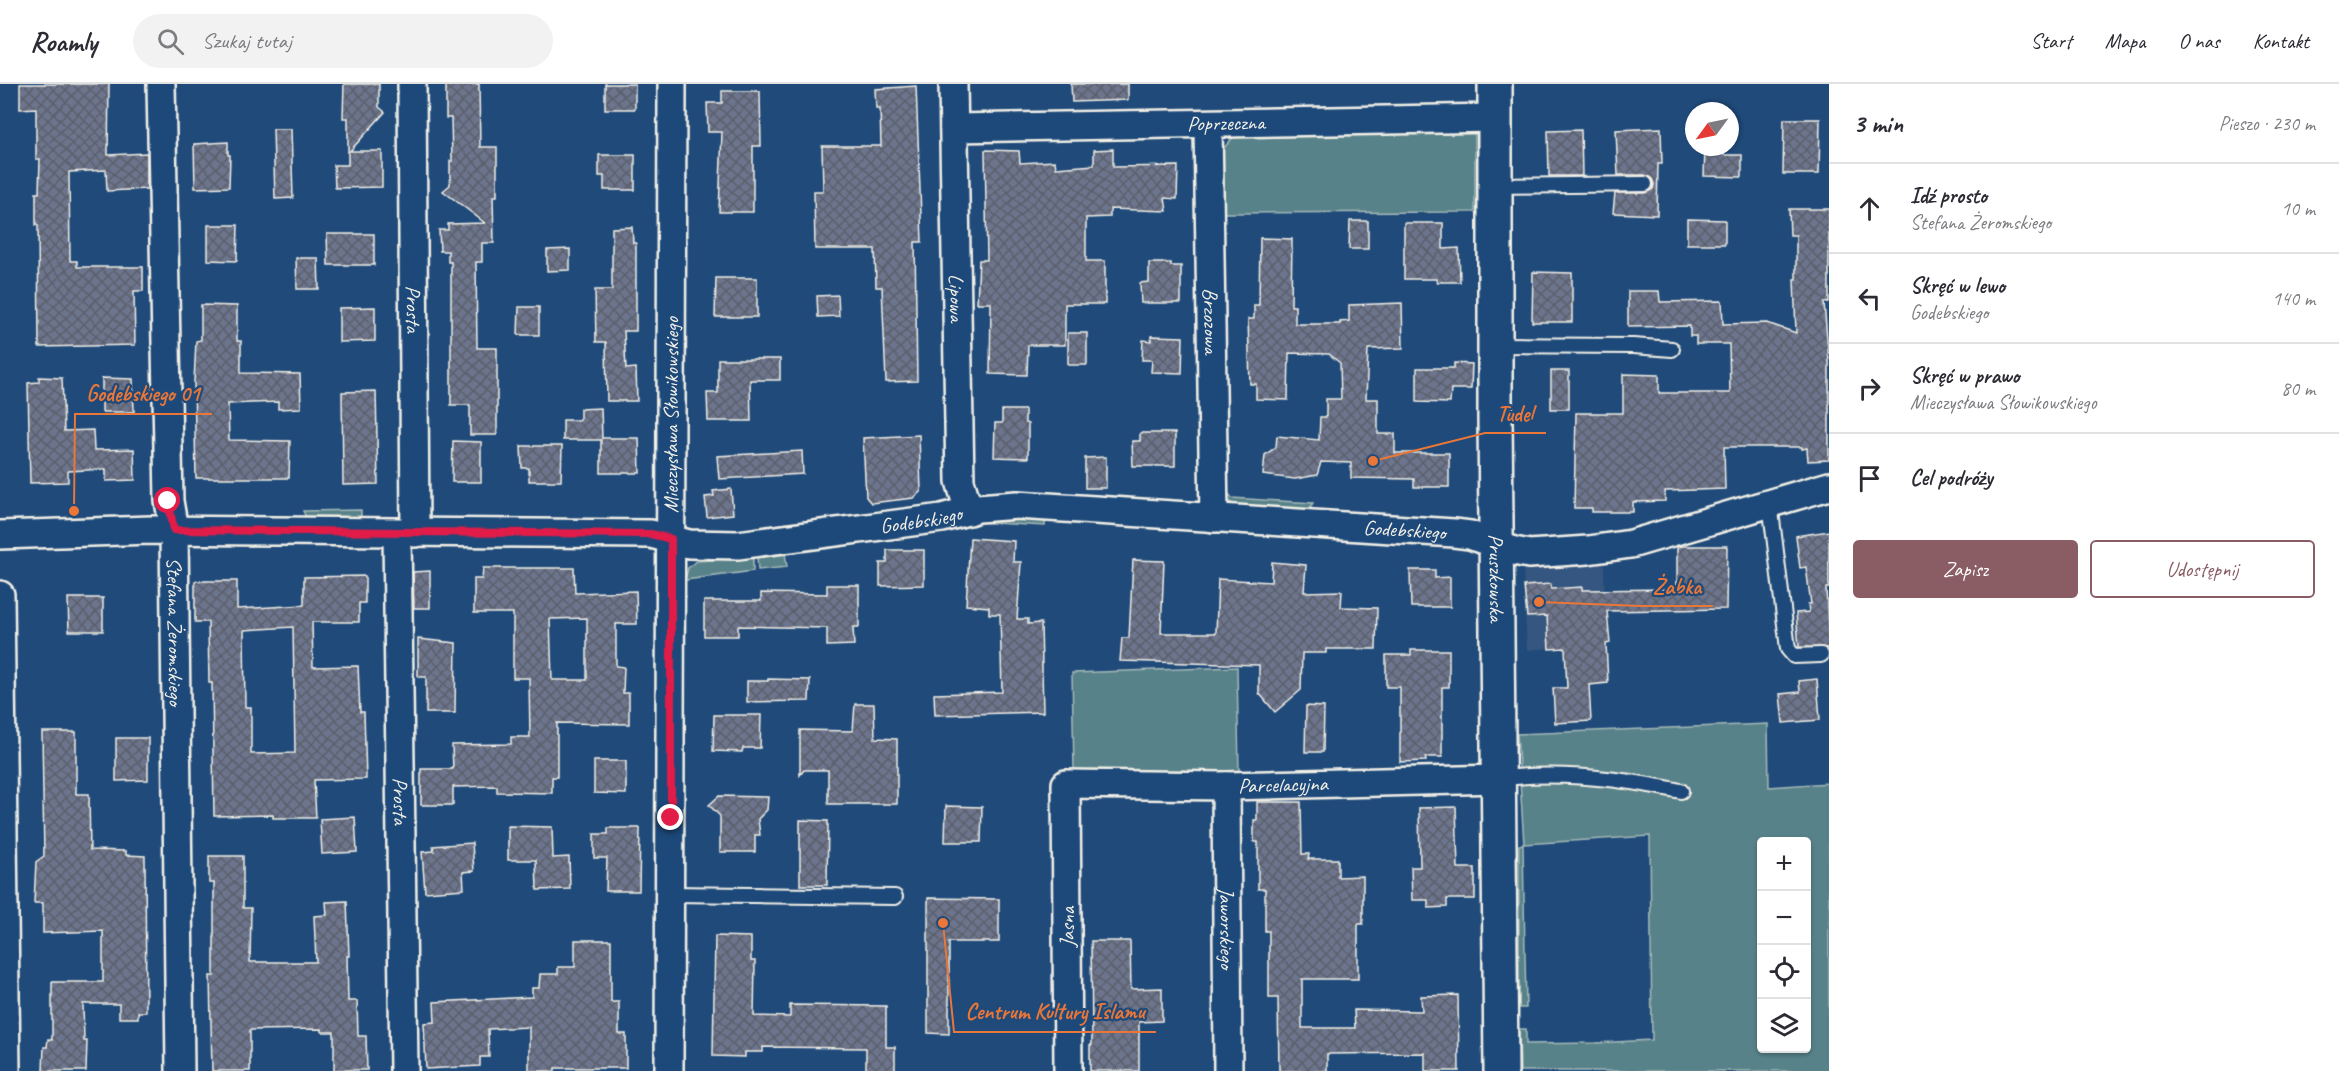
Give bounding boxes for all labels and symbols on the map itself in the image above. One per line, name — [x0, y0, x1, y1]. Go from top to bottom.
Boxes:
north arrow — [1685, 102, 1739, 156]
street label: Poprzeczna — [1187, 109, 1267, 137]
street label: Lipowa — [943, 274, 970, 325]
street label: Prosta — [400, 285, 427, 334]
street label: Brzozowa — [1197, 288, 1225, 357]
street label: Mieczysława Słowikowskiego — [658, 315, 684, 513]
callout: Godebskiego 01 — [75, 374, 212, 414]
text: Godebskiego 01 — [86, 380, 202, 408]
callout: Tudel — [1485, 393, 1546, 433]
text: Tudel — [1497, 400, 1537, 428]
route start — [154, 487, 180, 513]
street label: Godebskiego — [878, 499, 967, 539]
street label: Godebskiego — [1363, 514, 1449, 546]
street label: Pruszkowska — [1483, 534, 1510, 625]
street label: Stefana Żeromskiego — [161, 557, 189, 708]
callout: Żabka — [1641, 566, 1713, 606]
text: Żabka — [1653, 573, 1703, 601]
street label: Parcelacyjna — [1238, 770, 1330, 799]
street label: Prosta — [387, 777, 414, 826]
route end — [657, 804, 683, 830]
street label: Jaworskiego — [1214, 886, 1240, 971]
street label: Jasna — [1054, 905, 1080, 948]
callout: Centrum Kultury Islamu — [954, 992, 1156, 1032]
text: Centrum Kultury Islamu — [965, 998, 1146, 1026]

